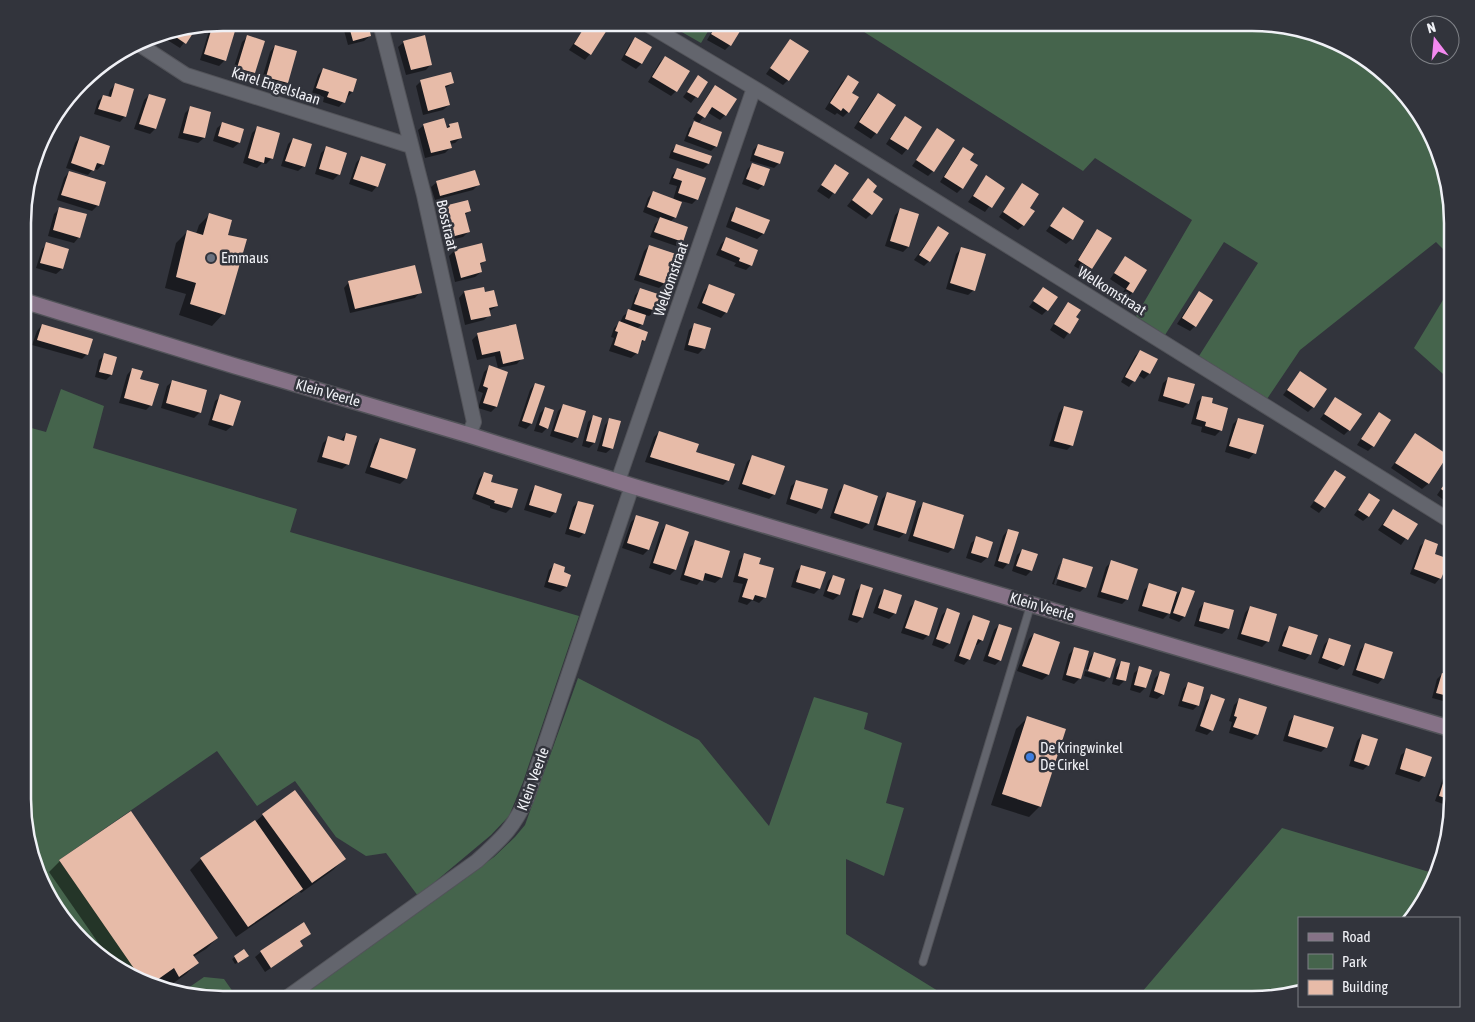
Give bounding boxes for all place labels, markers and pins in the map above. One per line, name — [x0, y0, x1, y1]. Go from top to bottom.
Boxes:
place label: Emmaus — [221, 249, 269, 266]
marker: Emmaus — [205, 252, 217, 264]
place label: De Kringwinkel De Cirkel — [1040, 739, 1123, 773]
marker: De Kringwinkel De Cirkel — [1024, 751, 1036, 763]

